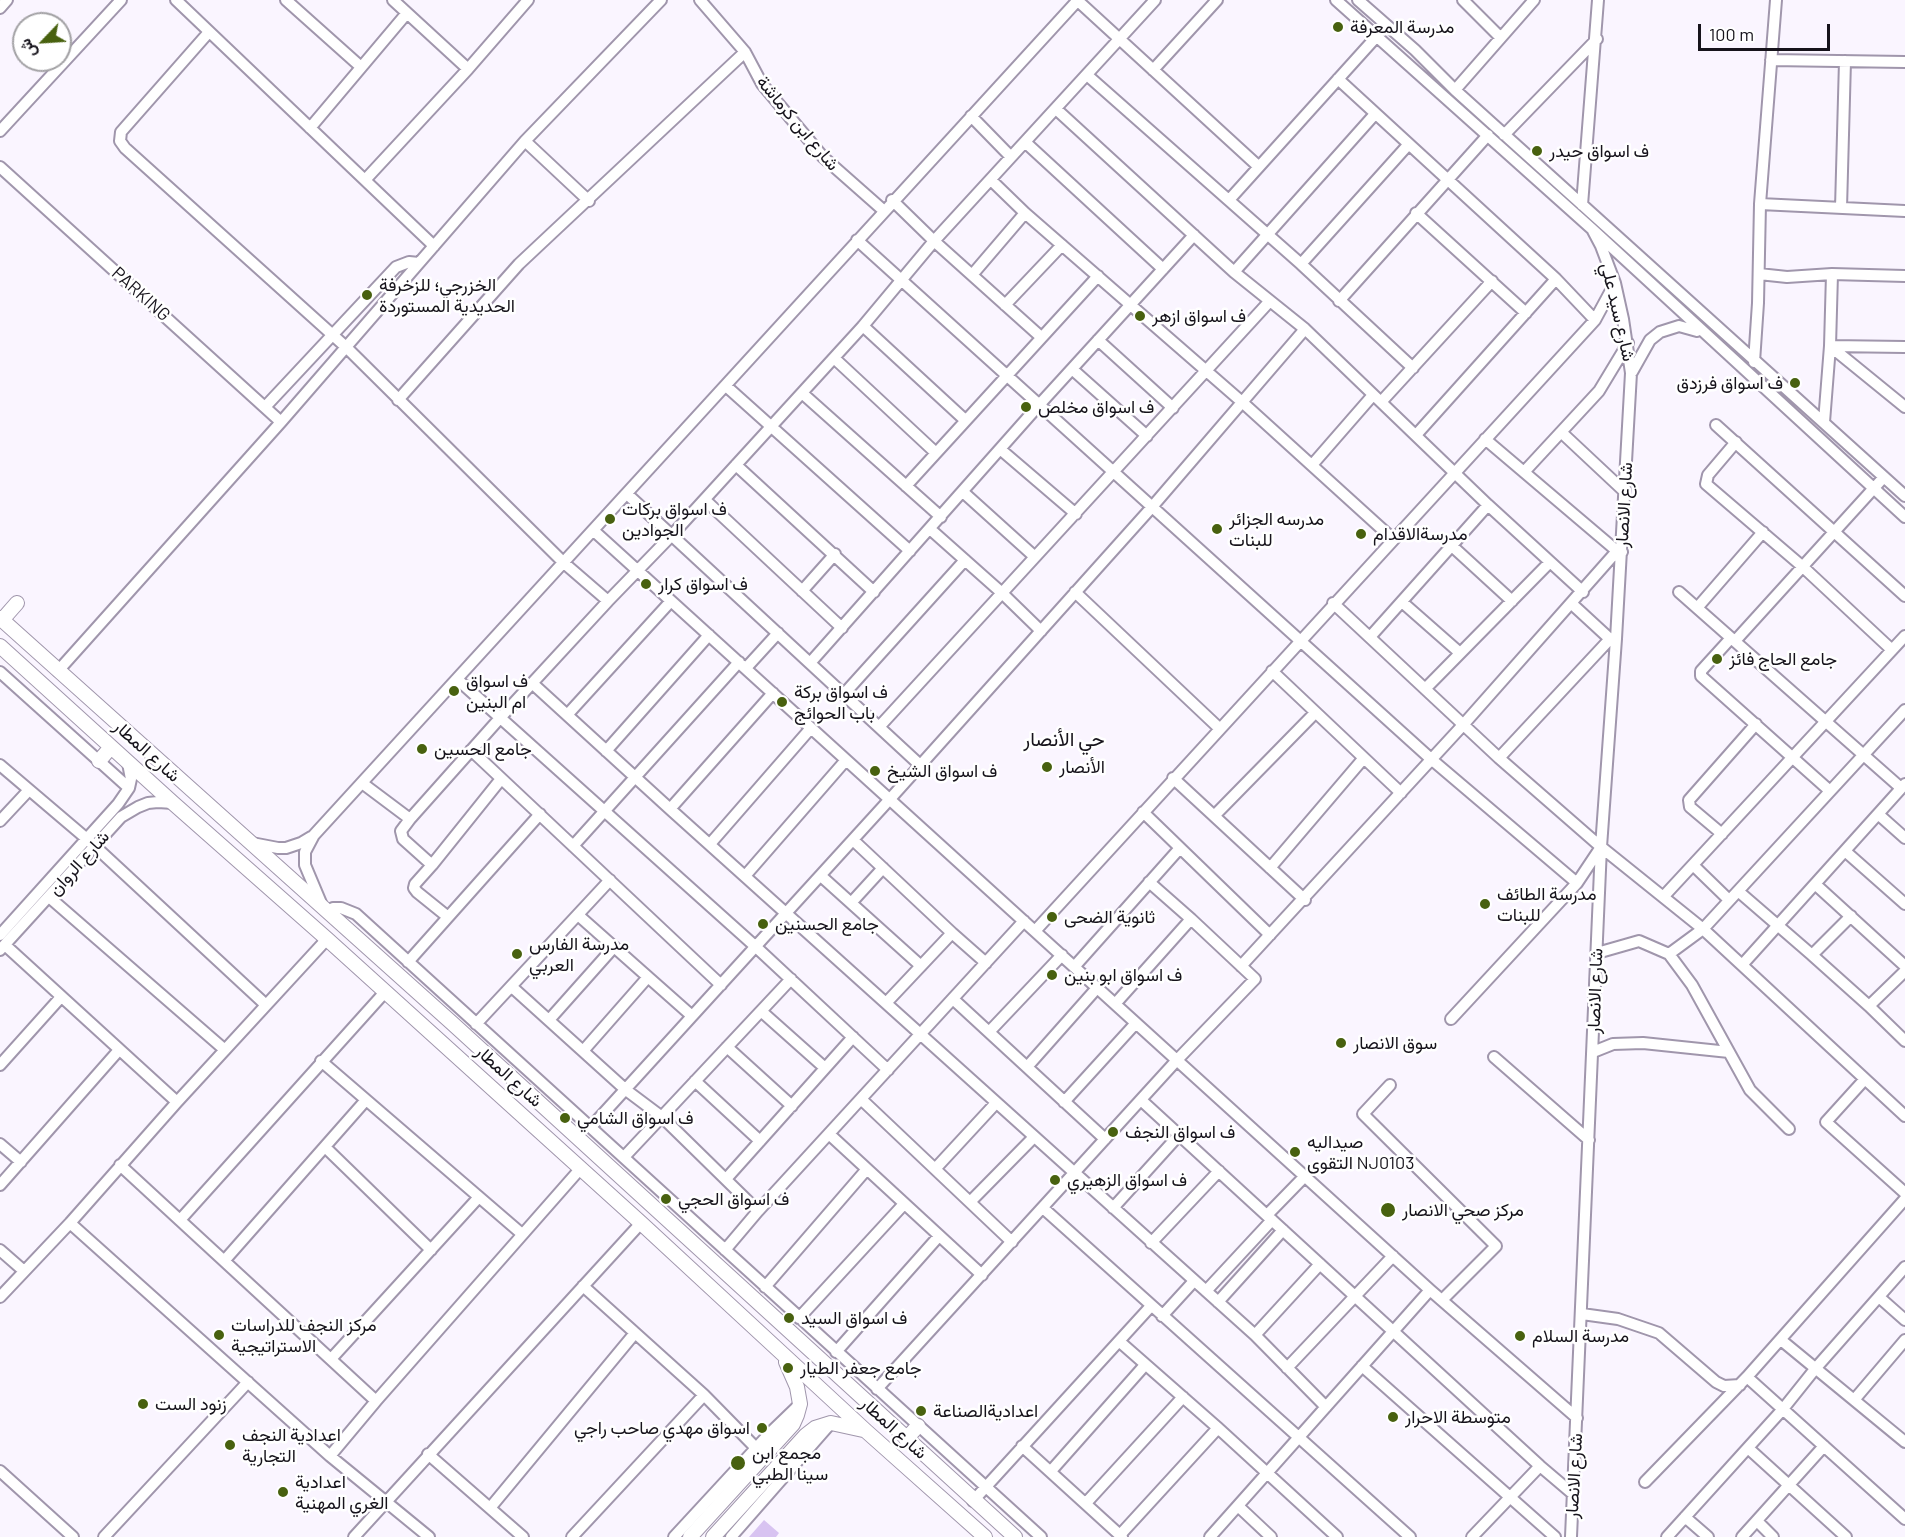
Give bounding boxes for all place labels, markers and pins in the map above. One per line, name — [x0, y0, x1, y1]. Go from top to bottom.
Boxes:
place label: مدرسة المعرفة — [1350, 16, 1454, 38]
marker: مدرسة المعرفة — [1331, 20, 1345, 34]
place label: ف اسواق حيدر — [1549, 140, 1649, 162]
marker: ف اسواق حيدر — [1530, 144, 1544, 158]
place label: الخزرجي؛ للزخرفة الحديدية المستوردة — [379, 274, 515, 316]
marker: الخزرجي؛ للزخرفة الحديدية المستوردة — [360, 288, 374, 302]
place label: ف اسواق ازهر — [1152, 305, 1246, 327]
marker: ف اسواق ازهر — [1133, 309, 1147, 323]
place label: ف اسواق فرزدق — [1676, 372, 1783, 394]
marker: ف اسواق فرزدق — [1788, 376, 1802, 390]
place label: ف اسواق مخلص — [1038, 396, 1154, 418]
marker: ف اسواق مخلص — [1019, 400, 1033, 414]
place label: ف اسواق بركات الجوادين — [622, 498, 727, 540]
place label: مدرسه الجزائر للبنات — [1229, 508, 1324, 550]
marker: ف اسواق بركات الجوادين — [603, 512, 617, 526]
marker: مدرسه الجزائر للبنات — [1210, 522, 1224, 536]
place label: مدرسةالاقدام — [1373, 523, 1468, 545]
marker: مدرسةالاقدام — [1354, 527, 1368, 541]
place label: ف اسواق كرار — [658, 573, 748, 595]
marker: ف اسواق كرار — [639, 577, 653, 591]
place label: جامع الحاج فائز — [1729, 648, 1837, 670]
marker: جامع الحاج فائز — [1710, 652, 1724, 666]
place label: ف اسواق ام البنين — [466, 670, 528, 712]
place label: ف اسواق بركة باب الحوائج — [794, 681, 888, 724]
marker: ف اسواق ام البنين — [447, 684, 461, 698]
marker: ف اسواق بركة باب الحوائج — [775, 695, 789, 709]
place label: جامع الحسين — [434, 738, 532, 760]
marker: جامع الحسين — [415, 742, 429, 756]
place label: الأنصار — [1059, 756, 1105, 778]
place label: ف اسواق الشيخ — [887, 760, 997, 782]
marker: الأنصار — [1040, 760, 1054, 774]
marker: ف اسواق الشيخ — [868, 764, 882, 778]
place label: مدرسة الطائف للبنات — [1497, 883, 1597, 926]
marker: مدرسة الطائف للبنات — [1478, 897, 1492, 911]
place label: ثانوية الضحى — [1064, 906, 1155, 928]
marker: ثانوية الضحى — [1045, 910, 1059, 924]
place label: جامع الحسنين — [775, 913, 879, 935]
marker: جامع الحسنين — [756, 917, 770, 931]
place label: مدرسة الفارس العربي — [529, 933, 629, 976]
marker: مدرسة الفارس العربي — [510, 947, 524, 961]
place label: ف اسواق ابو بنين — [1064, 964, 1182, 986]
marker: ف اسواق ابو بنين — [1045, 968, 1059, 982]
place label: سوق الانصار — [1353, 1032, 1437, 1054]
marker: سوق الانصار — [1334, 1036, 1348, 1050]
place label: ف اسواق الشامي — [577, 1107, 694, 1129]
marker: ف اسواق الشامي — [558, 1111, 572, 1125]
place label: ف اسواق النجف — [1125, 1121, 1235, 1143]
marker: ف اسواق النجف — [1106, 1125, 1120, 1139]
place label: صيداليه التقوى NJ0103 — [1307, 1131, 1414, 1174]
marker: صيداليه التقوى NJ0103 — [1288, 1145, 1302, 1159]
place label: ف اسواق الزهيري — [1067, 1169, 1187, 1191]
marker: ف اسواق الزهيري — [1048, 1173, 1062, 1187]
place label: ف اسواق الحجي — [678, 1188, 789, 1210]
marker: ف اسواق الحجي — [659, 1192, 673, 1206]
place label: مركز صحي الانصار — [1402, 1199, 1524, 1221]
marker: مركز صحي الانصار — [1379, 1201, 1397, 1219]
place label: ف اسواق السيد — [801, 1307, 907, 1329]
marker: ف اسواق السيد — [782, 1311, 796, 1325]
place label: مركز النجف للدراسات الاستراتيجية — [231, 1314, 377, 1356]
place label: مدرسة السلام — [1532, 1325, 1629, 1347]
marker: مركز النجف للدراسات الاستراتيجية — [212, 1328, 226, 1342]
marker: مدرسة السلام — [1513, 1329, 1527, 1343]
place label: جامع جعفر الطيار — [800, 1357, 922, 1379]
marker: جامع جعفر الطيار — [781, 1361, 795, 1375]
place label: زنود الست — [155, 1393, 227, 1415]
marker: زنود الست — [136, 1397, 150, 1411]
place label: اعداديةالصناعة — [933, 1400, 1038, 1422]
marker: اعداديةالصناعة — [914, 1404, 928, 1418]
place label: متوسطة الاحرار — [1405, 1406, 1511, 1428]
marker: متوسطة الاحرار — [1386, 1410, 1400, 1424]
place label: اسواق مهدي صاحب راجي — [574, 1417, 750, 1439]
marker: اسواق مهدي صاحب راجي — [755, 1421, 769, 1435]
place label: اعدادية النجف التجارية — [242, 1424, 341, 1466]
marker: اعدادية النجف التجارية — [223, 1438, 237, 1452]
place label: مجمع ابن سينا الطبي — [752, 1442, 828, 1484]
marker: مجمع ابن سينا الطبي — [729, 1454, 747, 1472]
place label: اعدادية الغري المهنية — [295, 1471, 388, 1514]
marker: اعدادية الغري المهنية — [276, 1485, 290, 1499]

